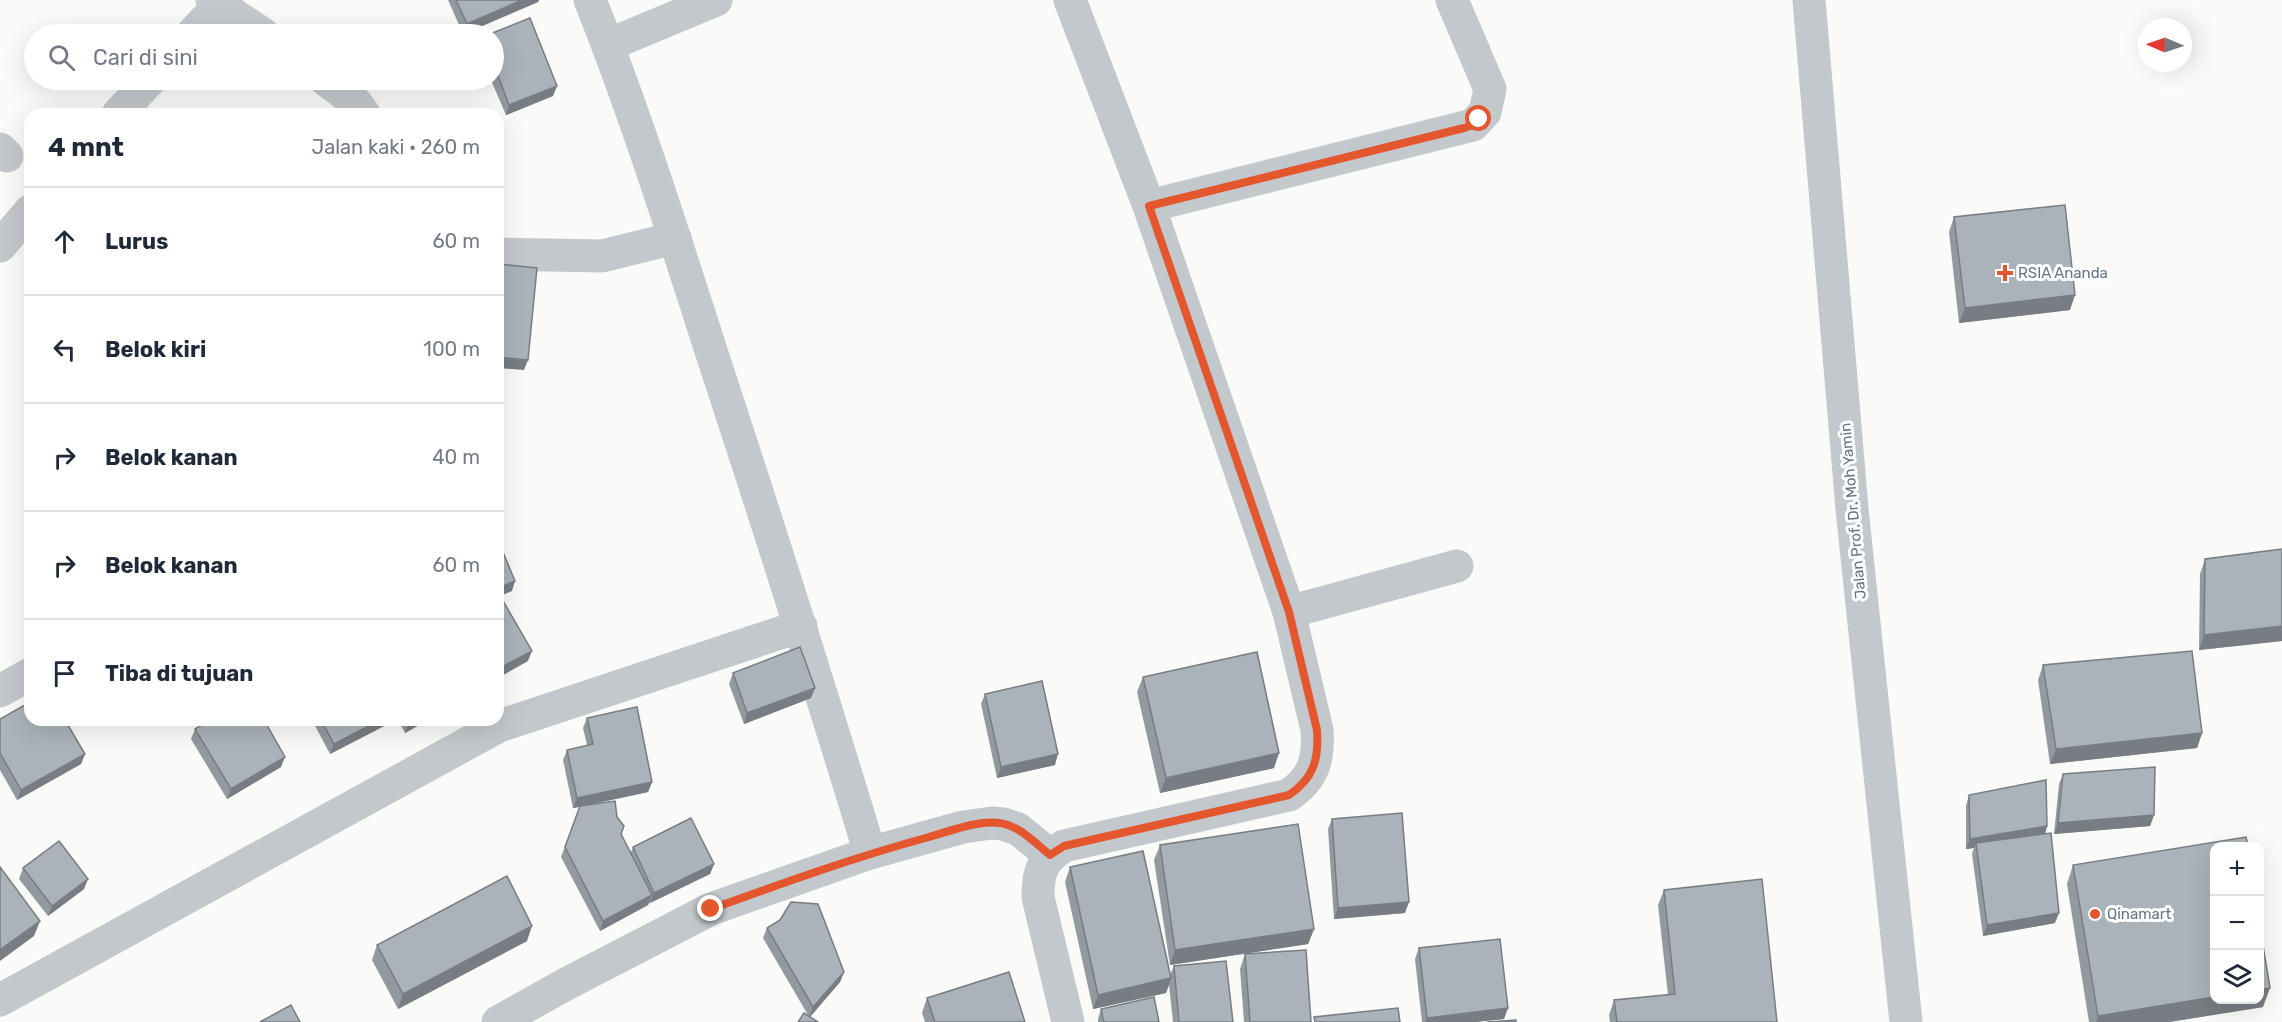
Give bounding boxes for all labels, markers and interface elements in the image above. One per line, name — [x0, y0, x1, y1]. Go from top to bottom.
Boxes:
north arrow — [2138, 18, 2192, 72]
search box — [24, 24, 504, 90]
icon: search — [45, 41, 78, 74]
text: Cari di sini — [93, 44, 198, 71]
route start — [1465, 105, 1491, 131]
text: 4 mnt — [48, 132, 124, 163]
text: Jalan kaki · 260 m — [312, 135, 480, 159]
icon: ahead — [48, 225, 81, 258]
text: Lurus — [105, 228, 168, 255]
text: 60 m — [433, 229, 480, 253]
marker: RSIA Ananda — [1996, 264, 2014, 282]
place label: RSIA Ananda — [2018, 264, 2108, 282]
icon: left — [48, 333, 81, 366]
text: Belok kiri — [105, 336, 206, 363]
text: 100 m — [423, 337, 480, 361]
street label: Jalan Prof. Dr. Moh Yamin — [1836, 422, 1870, 600]
icon: right — [48, 441, 81, 474]
text: Belok kanan — [105, 444, 238, 471]
text: 40 m — [432, 445, 480, 469]
icon: right — [48, 549, 81, 582]
text: Belok kanan — [105, 552, 238, 579]
text: 60 m — [433, 553, 480, 577]
icon: arrive — [48, 657, 81, 690]
text: Tiba di tujuan — [105, 660, 253, 687]
map controls — [2210, 842, 2264, 1004]
button: + — [2210, 842, 2264, 896]
route end — [697, 895, 723, 921]
button: − — [2210, 896, 2264, 950]
place label: Qinamart — [2107, 905, 2171, 923]
marker: Qinamart — [2088, 907, 2102, 921]
button: layers — [2210, 950, 2264, 1004]

